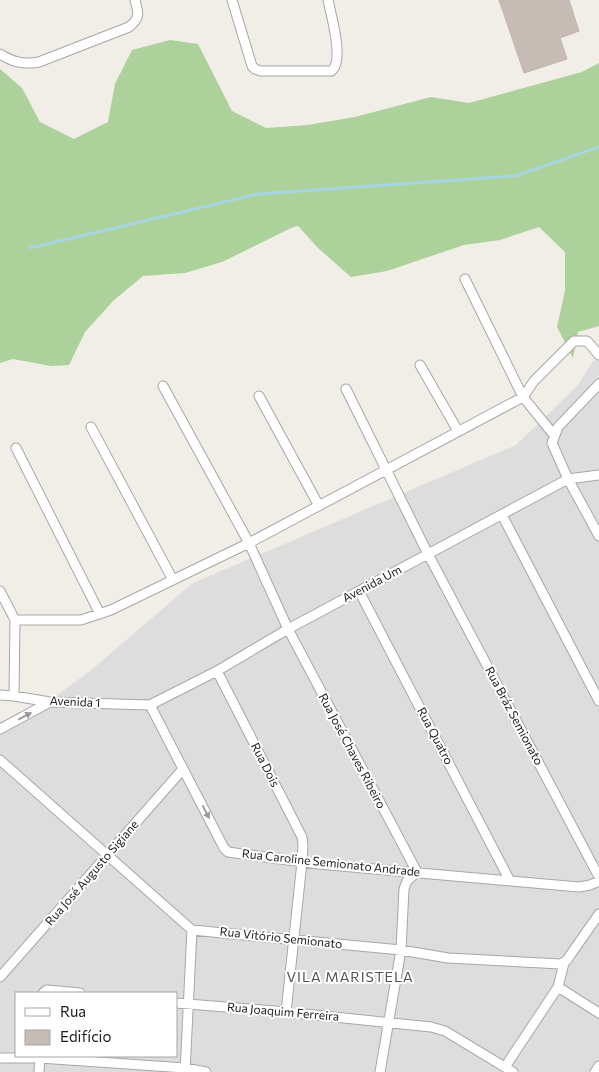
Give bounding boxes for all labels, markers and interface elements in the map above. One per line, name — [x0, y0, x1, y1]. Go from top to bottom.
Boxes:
street label: Avenida Um — [340, 562, 403, 605]
street label: Rua Bráz Semionato — [483, 664, 547, 767]
street label: Rua José Chaves Ribeiro — [316, 690, 389, 811]
street label: Avenida 1 — [49, 693, 101, 709]
street label: Rua Quatro — [415, 705, 457, 767]
one-way arrow — [18, 712, 32, 720]
street label: Rua Dois — [249, 740, 283, 789]
one-way arrow — [202, 805, 210, 820]
street label: Rua José Augusto Sigiane — [42, 817, 142, 928]
street label: Rua Caroline Semionato Andrade — [241, 846, 421, 878]
street label: Rua Vitório Semionato — [219, 924, 343, 950]
district label: VILA MARISTELA — [286, 968, 414, 985]
legend — [15, 992, 178, 1057]
street label: Rua Joaquim Ferreira — [226, 999, 340, 1024]
text: Rua — [60, 1002, 86, 1020]
text: Edifício — [60, 1027, 111, 1045]

